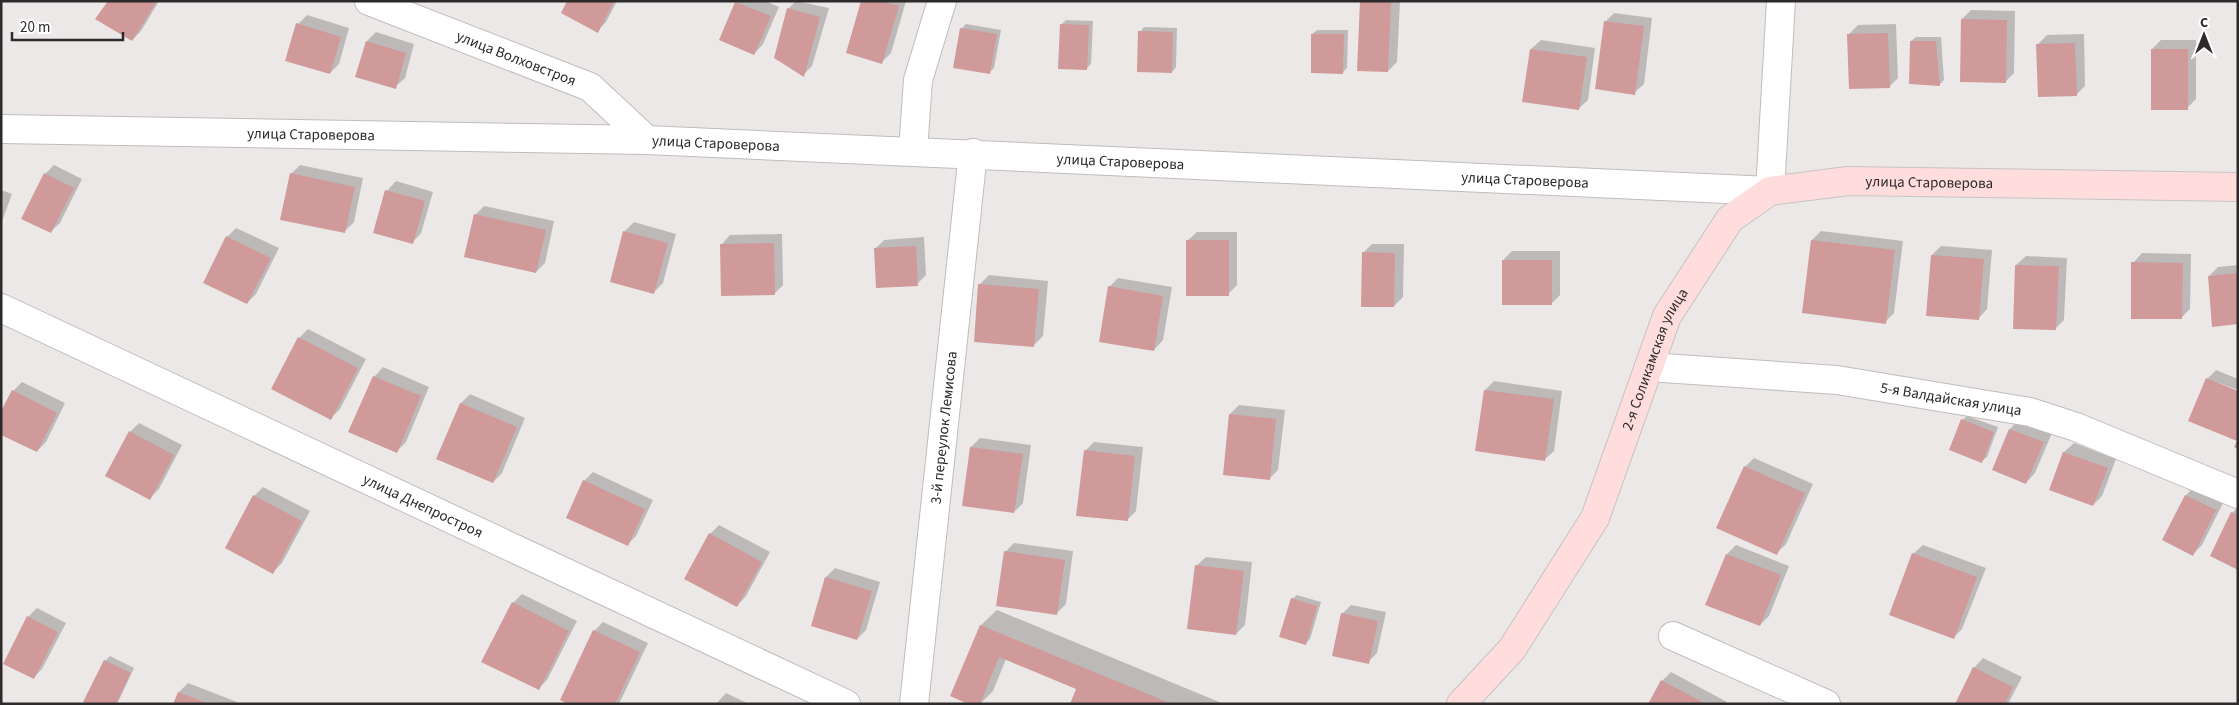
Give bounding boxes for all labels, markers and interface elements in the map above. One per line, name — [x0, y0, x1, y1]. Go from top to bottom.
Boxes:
scale bar — [12, 10, 124, 42]
north arrow — [2179, 10, 2229, 60]
text: С — [2200, 13, 2208, 33]
text: 20 m — [20, 17, 50, 38]
street label: улица Волховстроя — [453, 25, 579, 91]
street label: улица Староверова — [247, 123, 375, 146]
street label: улица Староверова — [651, 130, 780, 157]
street label: улица Староверова — [1056, 148, 1185, 175]
street label: улица Староверова — [1461, 166, 1589, 193]
street label: улица Староверова — [1865, 171, 1993, 194]
street label: 2-я Соликамская улица — [1617, 284, 1693, 433]
street label: 3-й переулок Лемисова — [925, 350, 962, 505]
street label: 5-я Валдайская улица — [1879, 377, 2023, 421]
street label: улица Днепростроя — [359, 469, 486, 543]

